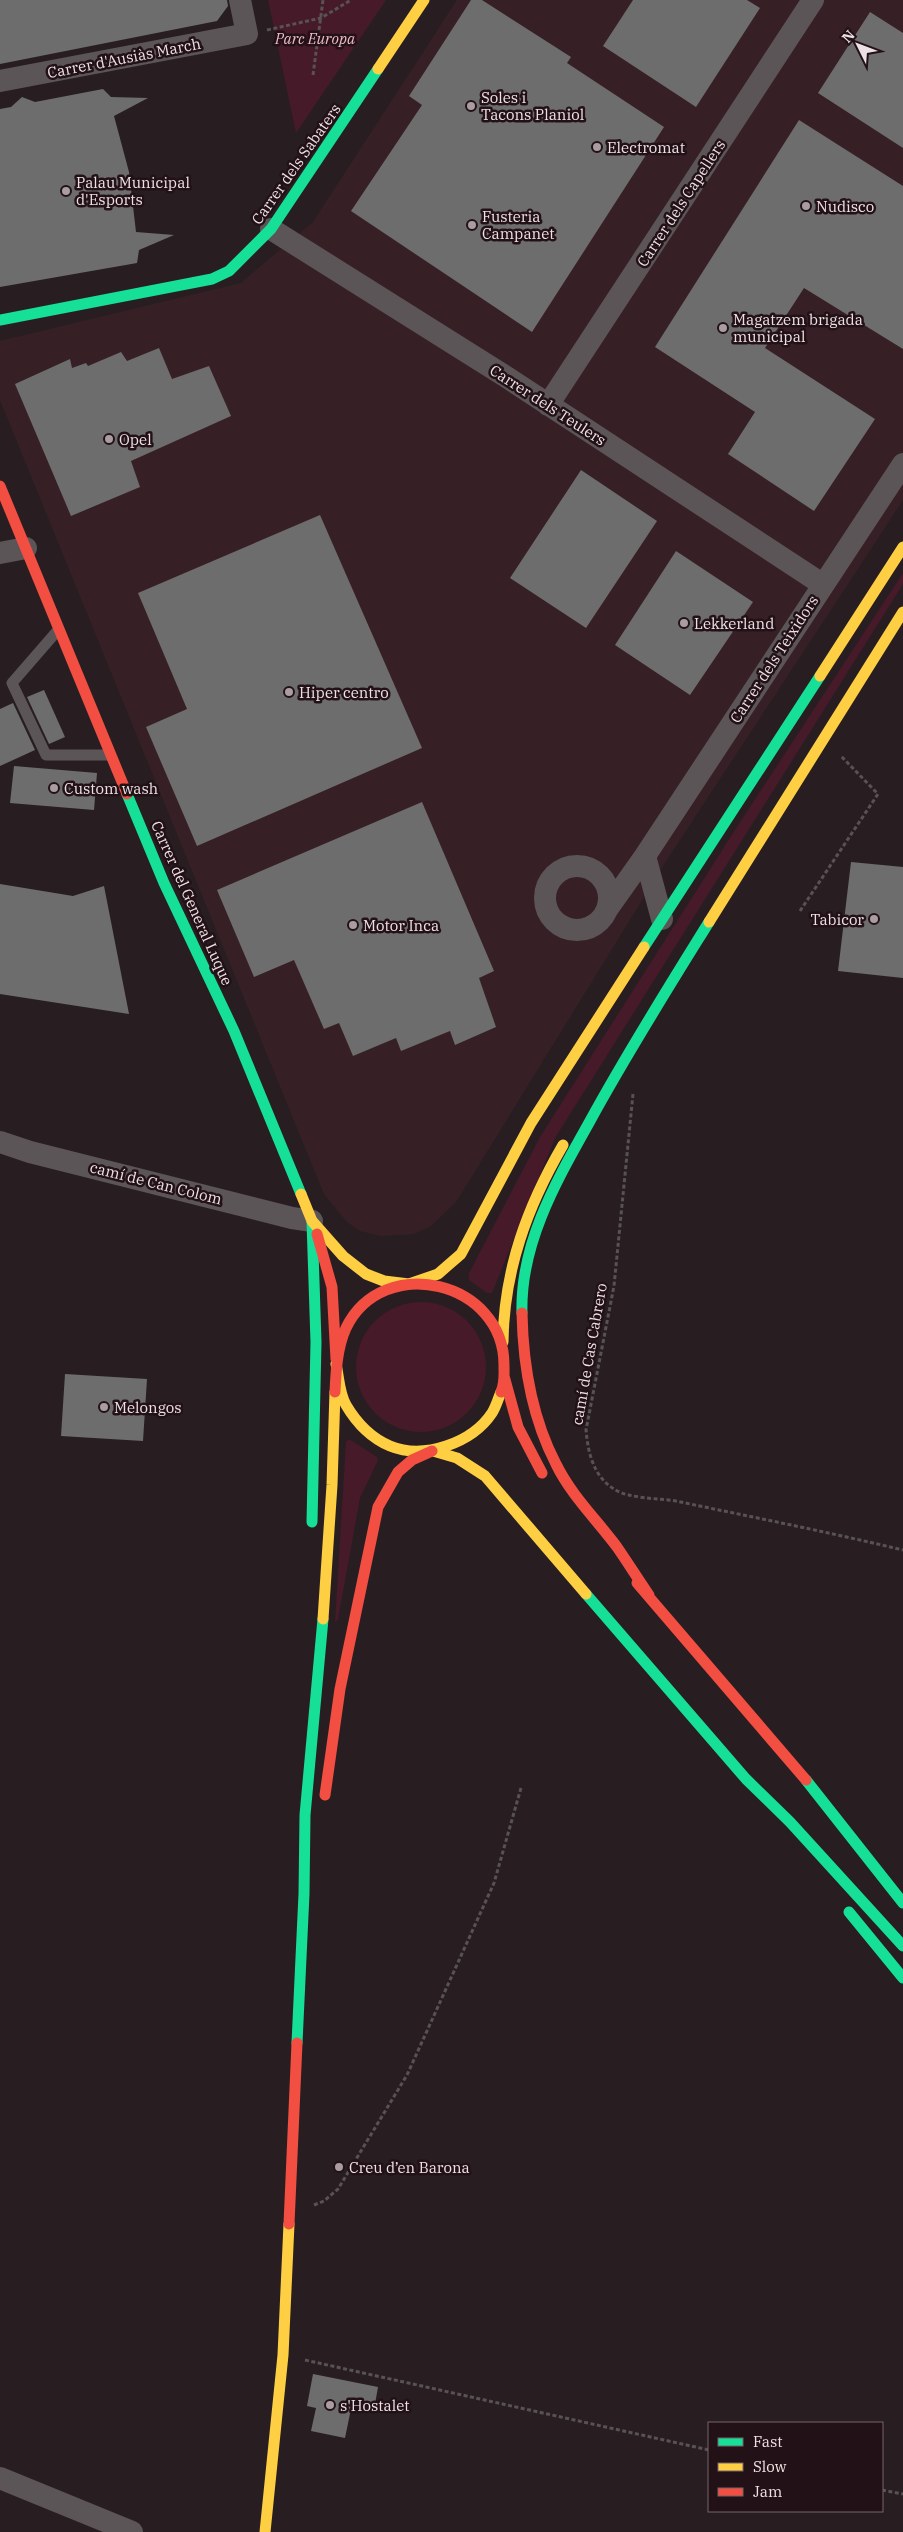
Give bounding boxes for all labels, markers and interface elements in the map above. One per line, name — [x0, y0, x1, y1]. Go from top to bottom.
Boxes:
north arrow — [833, 20, 883, 70]
text: N — [838, 26, 859, 46]
park label: Parc Europa — [274, 29, 356, 48]
street label: Carrer d'Ausiàs March — [46, 34, 202, 82]
place label: Soles i Tacons Planiol — [481, 88, 584, 124]
street label: Carrer dels Sabaters — [247, 100, 345, 228]
marker: Soles i Tacons Planiol — [465, 100, 477, 112]
street label: Carrer dels Capellers — [633, 136, 729, 270]
place label: Electromat — [607, 138, 685, 157]
marker: Electromat — [591, 141, 603, 153]
place label: Palau Municipal d'Esports — [76, 173, 190, 209]
marker: Palau Municipal d'Esports — [60, 185, 72, 197]
place label: Nudisco — [816, 197, 874, 216]
marker: Nudisco — [800, 200, 812, 212]
place label: Fusteria Campanet — [482, 207, 555, 243]
marker: Fusteria Campanet — [466, 219, 478, 231]
place label: Magatzem brigada municipal — [733, 310, 863, 346]
marker: Magatzem brigada municipal — [717, 322, 729, 334]
street label: Carrer dels Teulers — [486, 360, 610, 450]
place label: Opel — [119, 430, 152, 449]
marker: Opel — [103, 433, 115, 445]
street label: Carrer dels Teixidors — [726, 592, 822, 726]
place label: Lekkerland — [694, 614, 774, 633]
marker: Lekkerland — [678, 617, 690, 629]
place label: Hiper centro — [299, 683, 389, 702]
marker: Hiper centro — [283, 686, 295, 698]
place label: Custom wash — [64, 779, 158, 798]
marker: Custom wash — [48, 782, 60, 794]
street label: Carrer del General Luque — [147, 818, 237, 988]
place label: Tabicor — [810, 910, 864, 929]
marker: Tabicor — [868, 913, 880, 925]
place label: Motor Inca — [363, 916, 439, 935]
marker: Motor Inca — [347, 919, 359, 931]
street label: camí de Can Colom — [88, 1157, 224, 1209]
street label: camí de Cas Cabrero — [567, 1281, 611, 1427]
place label: Melongos — [114, 1398, 182, 1417]
marker: Melongos — [98, 1401, 110, 1413]
place label: Creu d’en Barona — [349, 2158, 470, 2177]
marker: Creu d’en Barona — [333, 2161, 345, 2173]
place label: s'Hostalet — [340, 2396, 410, 2415]
marker: s'Hostalet — [324, 2399, 336, 2411]
legend — [708, 2422, 883, 2512]
text: Fast — [753, 2432, 783, 2451]
text: Slow — [753, 2457, 787, 2476]
text: Jam — [753, 2482, 782, 2501]

